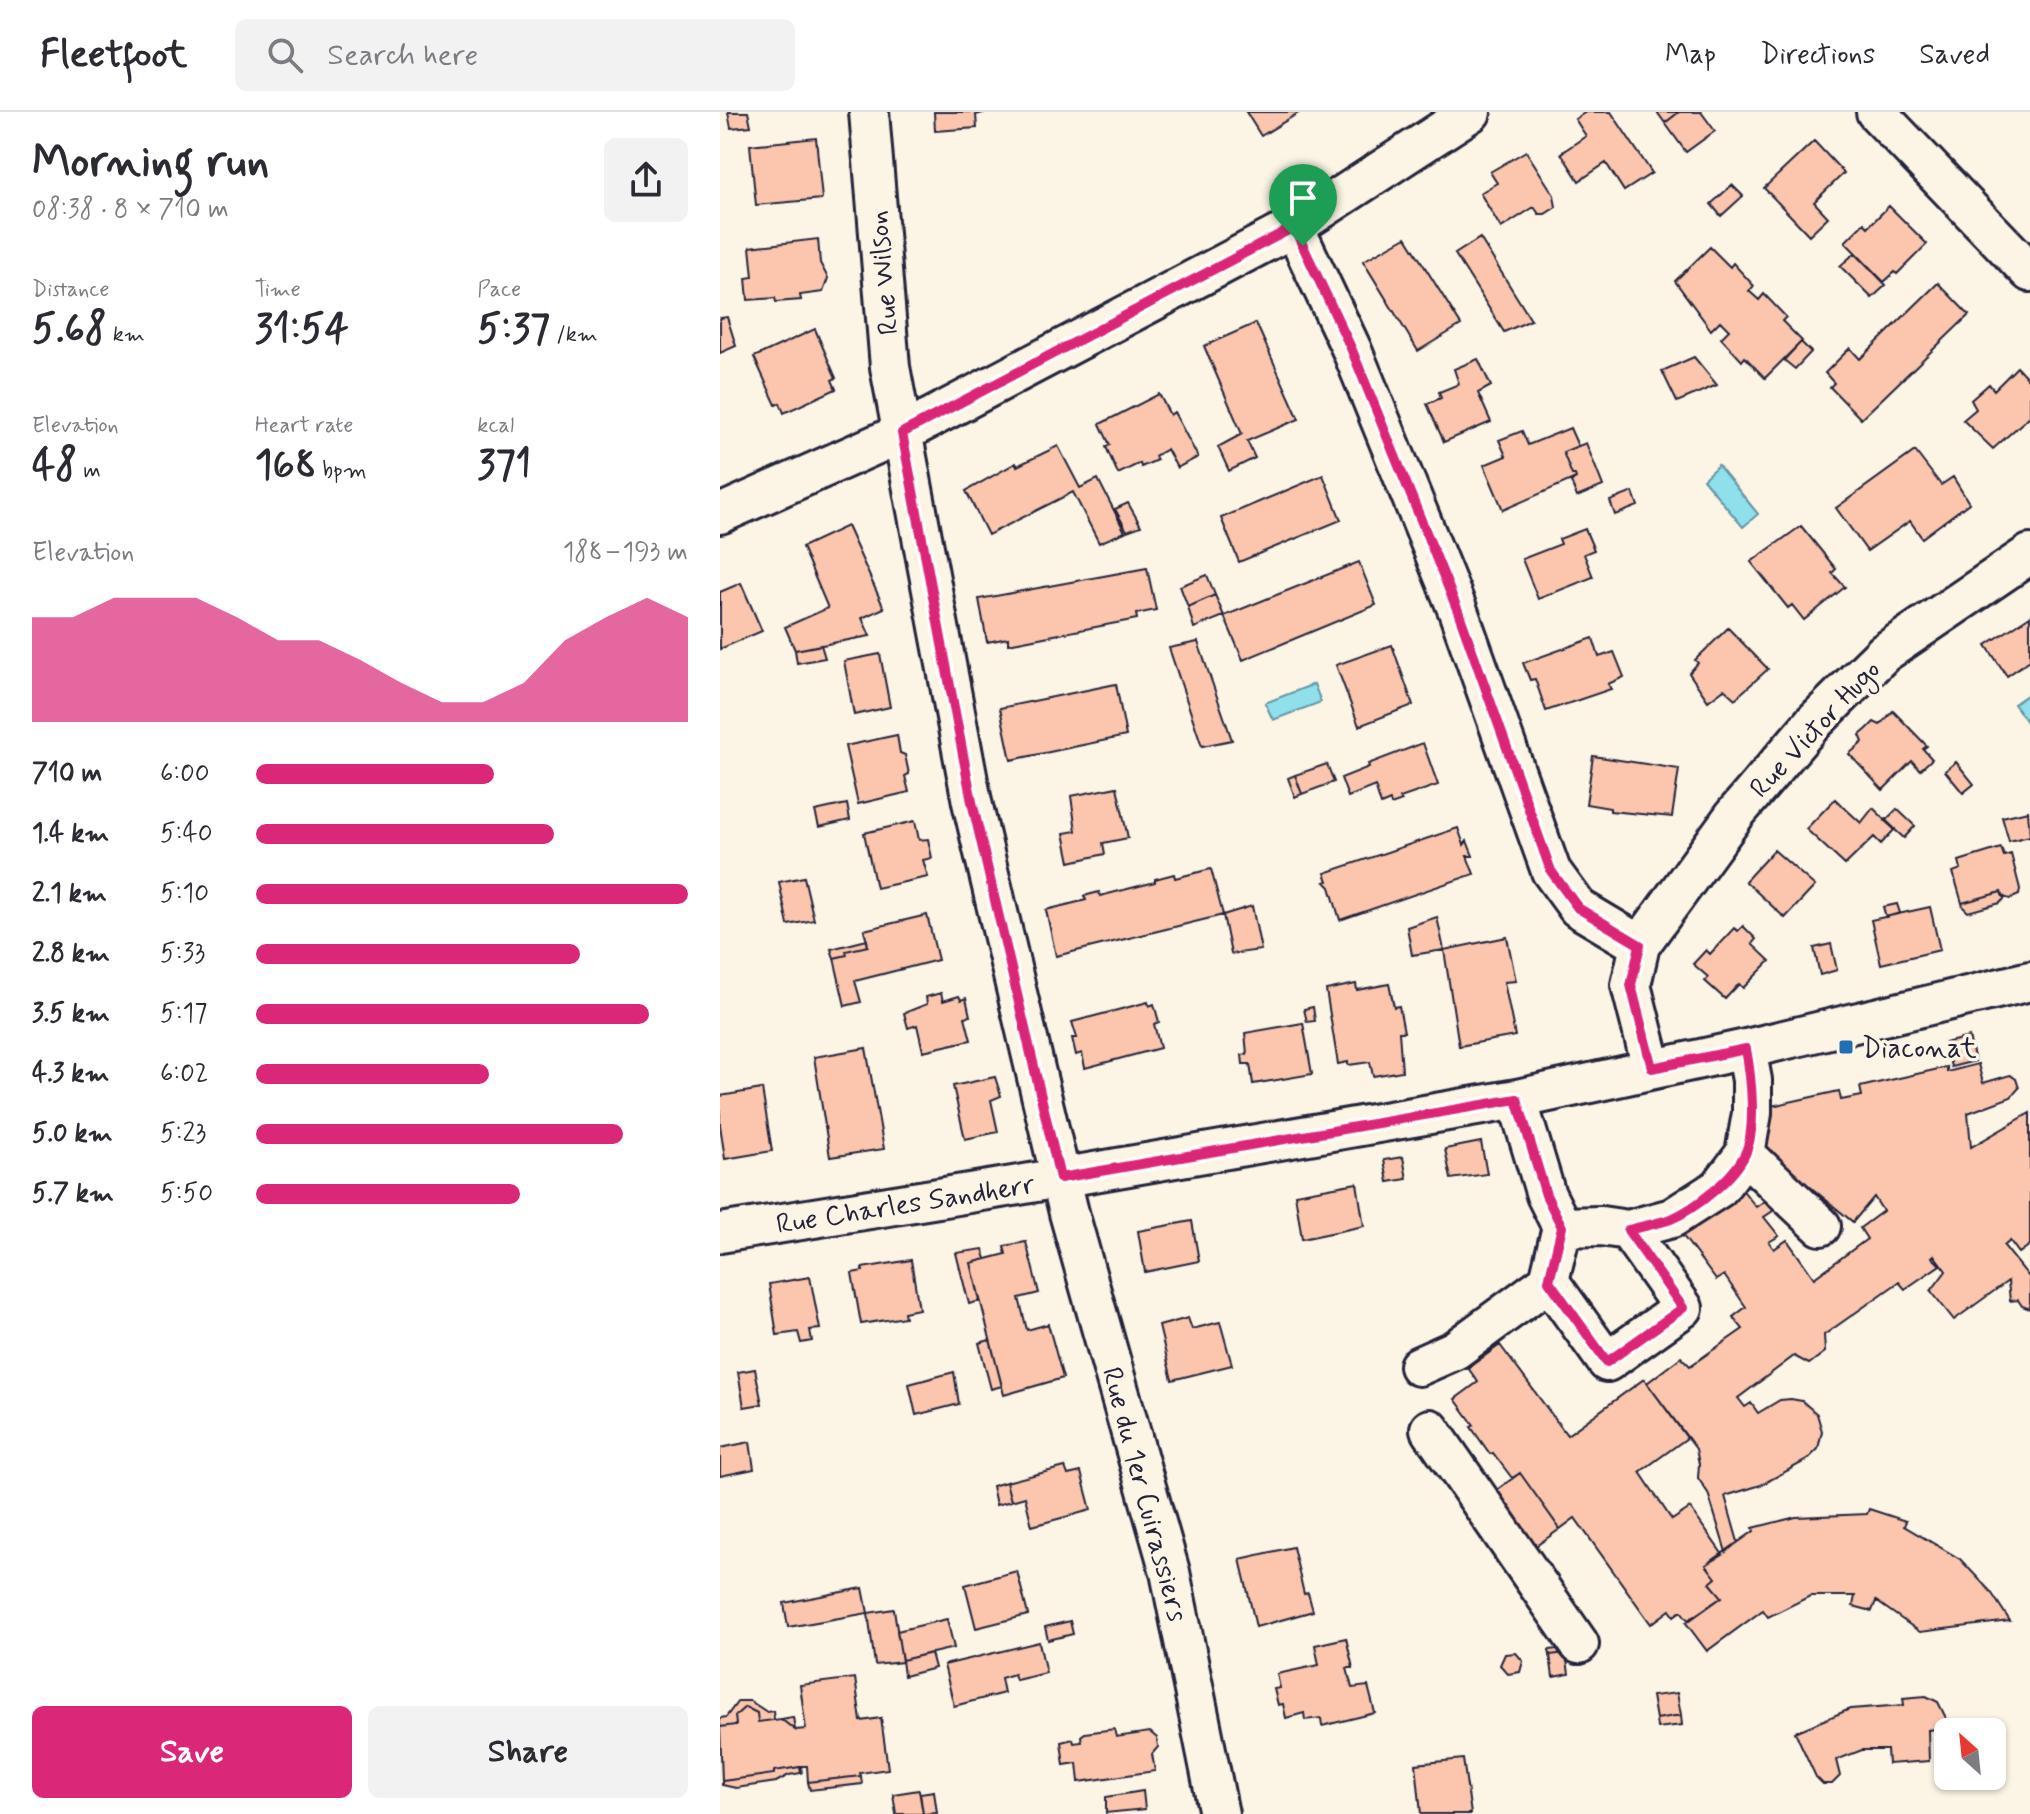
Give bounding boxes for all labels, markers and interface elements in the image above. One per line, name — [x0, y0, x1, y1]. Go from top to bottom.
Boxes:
search box — [235, 19, 795, 91]
text: Fleetfoot — [40, 31, 187, 80]
icon: search — [263, 33, 307, 77]
text: Search here — [327, 36, 478, 75]
text: Map — [1665, 37, 1716, 74]
text: Directions — [1760, 37, 1875, 74]
text: Saved — [1919, 37, 1990, 74]
text: Morning run — [32, 134, 269, 192]
button: share — [604, 138, 688, 222]
pin — [1269, 164, 1337, 246]
icon: arrive — [1281, 176, 1325, 220]
text: 08:38 · 8 × 710 m — [32, 193, 229, 227]
street label: Rue Wilson — [861, 209, 908, 337]
text: Distance — [32, 276, 109, 304]
text: Time — [255, 276, 301, 304]
text: Pace — [477, 276, 521, 304]
text: 5.68 — [32, 304, 107, 356]
text: 31:54 — [255, 304, 349, 356]
text: 5:37 — [477, 304, 550, 356]
text: km — [107, 321, 145, 349]
text: /km — [550, 321, 598, 349]
text: Elevation — [32, 412, 119, 440]
text: Heart rate — [255, 412, 353, 440]
text: kcal — [477, 412, 514, 440]
text: 48 — [32, 440, 77, 492]
text: 168 — [255, 440, 316, 492]
text: 371 — [477, 440, 531, 492]
text: m — [77, 457, 101, 485]
text: bpm — [316, 457, 367, 485]
text: Elevation — [32, 536, 134, 570]
text: 188–193 m — [563, 536, 688, 570]
street label: Rue Victor Hugo — [1742, 653, 1891, 808]
text: 710 m — [32, 757, 102, 791]
text: 6:00 — [160, 757, 210, 791]
text: 1.4 km — [32, 817, 109, 851]
text: 5:40 — [160, 817, 213, 851]
text: 2.1 km — [32, 877, 107, 911]
text: 5:10 — [160, 877, 209, 911]
text: 2.8 km — [32, 937, 110, 971]
text: 5:33 — [160, 937, 205, 971]
text: 3.5 km — [32, 997, 110, 1031]
text: 5:17 — [160, 997, 207, 1031]
place label: Diaconat — [1862, 1031, 1977, 1068]
marker: Diaconat — [1837, 1038, 1855, 1056]
text: 4.3 km — [32, 1057, 109, 1091]
text: 6:02 — [160, 1057, 209, 1091]
text: 5.0 km — [32, 1117, 113, 1151]
text: 5:23 — [160, 1117, 206, 1151]
street label: Rue Charles Sandherr — [774, 1167, 1038, 1244]
text: 5.7 km — [32, 1177, 114, 1211]
text: 5:50 — [160, 1177, 213, 1211]
street label: Rue du 1er Cuirassiers — [1092, 1363, 1195, 1626]
button: Save — [32, 1706, 352, 1798]
button: Share — [368, 1706, 688, 1798]
north arrow — [1934, 1718, 2006, 1790]
map controls — [1934, 1718, 2006, 1790]

